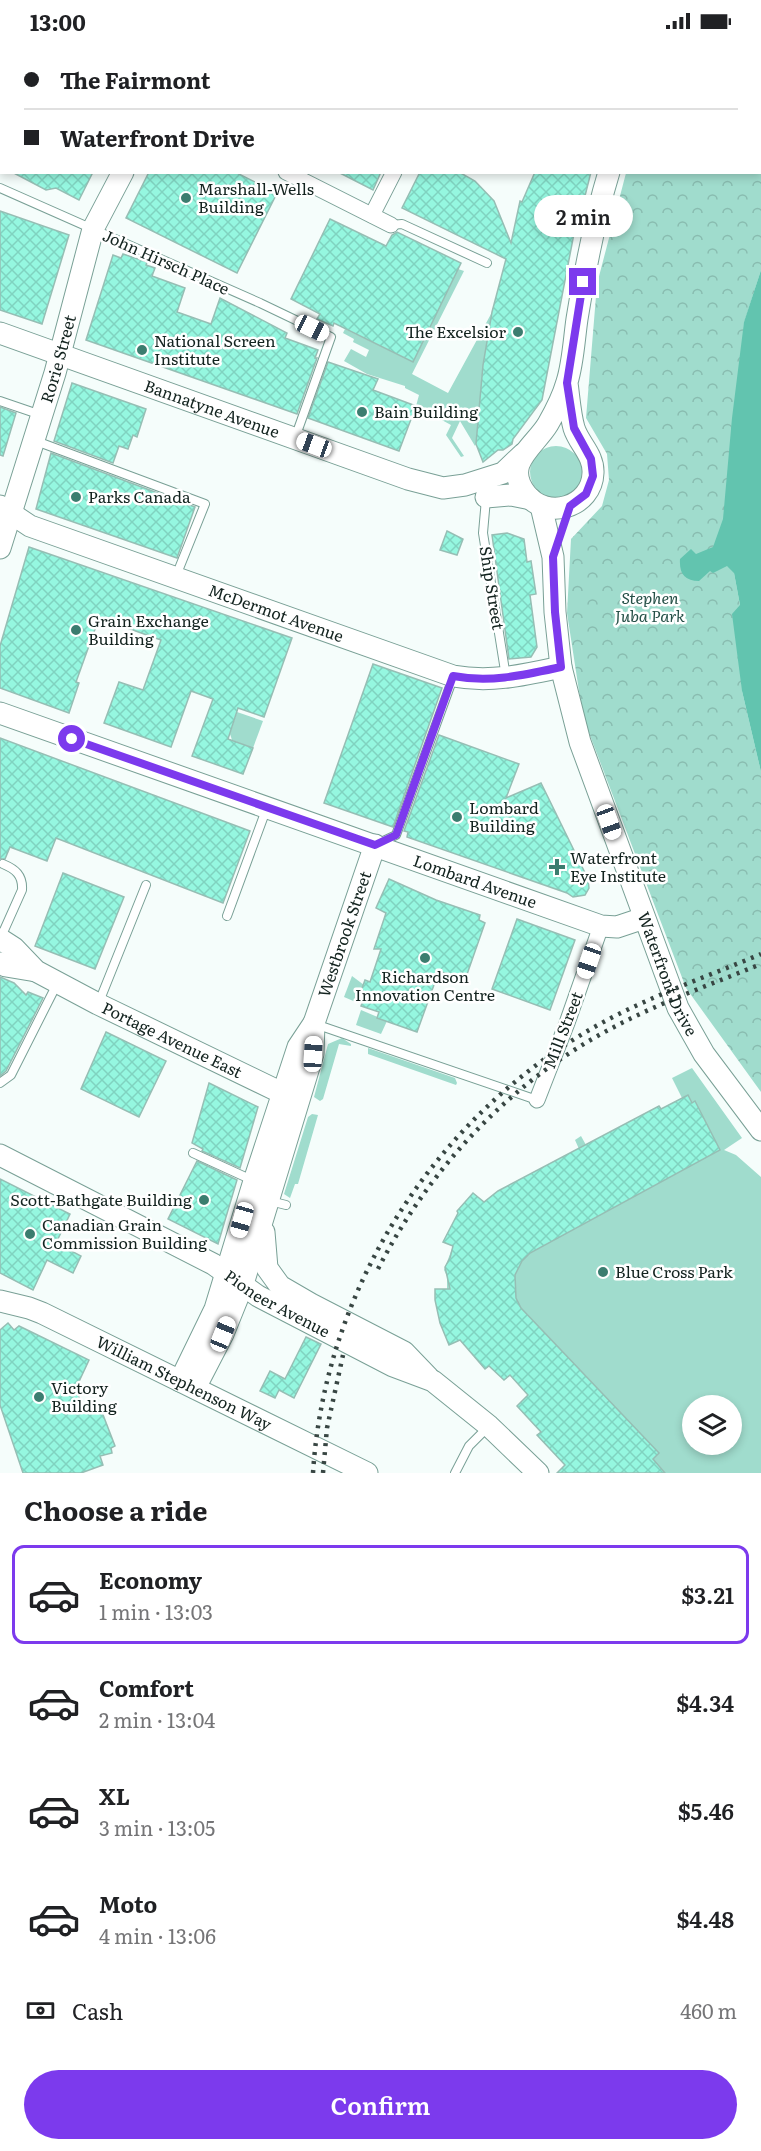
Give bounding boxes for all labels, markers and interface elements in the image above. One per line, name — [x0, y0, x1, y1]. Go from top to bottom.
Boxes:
text: 13:00 — [30, 5, 86, 38]
text: The Fairmont — [60, 63, 210, 96]
text: Waterfront Drive — [60, 121, 255, 154]
place label: Marshall-Wells Building — [198, 176, 314, 218]
marker: Marshall-Wells Building — [179, 191, 193, 205]
callout: 2 min — [534, 195, 632, 237]
text: 2 min — [556, 201, 611, 231]
street label: John Hirsch Place — [99, 222, 234, 300]
route end — [569, 268, 596, 295]
street label: Rorie Street — [33, 311, 81, 406]
car — [292, 312, 332, 344]
place label: The Excelsior — [405, 319, 506, 343]
marker: The Excelsior — [511, 325, 525, 339]
place label: National Screen Institute — [154, 328, 276, 370]
marker: National Screen Institute — [135, 343, 149, 357]
street label: Bannatyne Avenue — [141, 373, 283, 443]
place label: Bain Building — [374, 399, 478, 423]
marker: Bain Building — [355, 405, 369, 419]
car — [294, 430, 334, 460]
place label: Parks Canada — [88, 484, 191, 508]
marker: Parks Canada — [69, 490, 83, 504]
street label: Ship Street — [475, 544, 512, 632]
street label: McDermot Avenue — [205, 577, 347, 647]
park label: Stephen Juba Park — [615, 585, 685, 627]
place label: Grain Exchange Building — [88, 608, 209, 650]
marker: Grain Exchange Building — [69, 623, 83, 637]
route start — [58, 725, 85, 752]
place label: Lombard Building — [469, 795, 539, 837]
car — [594, 802, 624, 842]
marker: Lombard Building — [450, 810, 464, 824]
place label: Waterfront Eye Institute — [570, 845, 666, 887]
street label: Lombard Avenue — [410, 848, 540, 913]
marker: Waterfront Eye Institute — [548, 858, 566, 876]
street label: Westbrook Street — [311, 867, 376, 1000]
street label: Waterfront Drive — [633, 908, 704, 1040]
car — [575, 941, 603, 981]
marker: Richardson Innovation Centre — [418, 951, 432, 965]
place label: Richardson Innovation Centre — [355, 964, 495, 1006]
street label: Mill Street — [536, 987, 588, 1072]
street label: Portage Avenue East — [98, 995, 247, 1083]
car — [303, 1036, 323, 1072]
place label: Scott-Bathgate Building — [10, 1187, 192, 1211]
marker: Scott-Bathgate Building — [197, 1193, 211, 1207]
car — [228, 1200, 256, 1240]
place label: Canadian Grain Commission Building — [42, 1212, 207, 1254]
marker: Canadian Grain Commission Building — [23, 1227, 37, 1241]
place label: Blue Cross Park — [615, 1259, 733, 1283]
street label: Pioneer Avenue — [220, 1263, 335, 1342]
marker: Blue Cross Park — [596, 1265, 610, 1279]
car — [208, 1314, 238, 1354]
street label: William Stephenson Way — [93, 1329, 277, 1436]
place label: Victory Building — [51, 1375, 117, 1417]
marker: Victory Building — [32, 1390, 46, 1404]
map controls — [682, 1395, 742, 1455]
button: layers — [682, 1395, 742, 1455]
text: Choose a ride — [24, 1489, 207, 1529]
text: Economy — [99, 1563, 202, 1596]
icon: car — [27, 1568, 81, 1622]
text: $3.21 — [681, 1578, 734, 1611]
text: 1 min · 13:03 — [99, 1596, 213, 1626]
text: Comfort — [99, 1671, 194, 1704]
icon: car — [27, 1676, 81, 1730]
text: $4.34 — [676, 1686, 734, 1719]
text: 2 min · 13:04 — [99, 1704, 215, 1734]
text: XL — [99, 1779, 130, 1812]
icon: car — [27, 1784, 81, 1838]
text: $5.46 — [678, 1794, 734, 1827]
text: 3 min · 13:05 — [99, 1812, 215, 1842]
text: Moto — [99, 1887, 157, 1920]
icon: car — [27, 1892, 81, 1946]
text: $4.48 — [676, 1902, 734, 1935]
text: 4 min · 13:06 — [99, 1920, 216, 1950]
icon: cash — [24, 1994, 57, 2027]
text: Cash — [72, 1994, 123, 2027]
text: 460 m — [680, 1995, 737, 2025]
button: Confirm — [24, 2070, 737, 2139]

